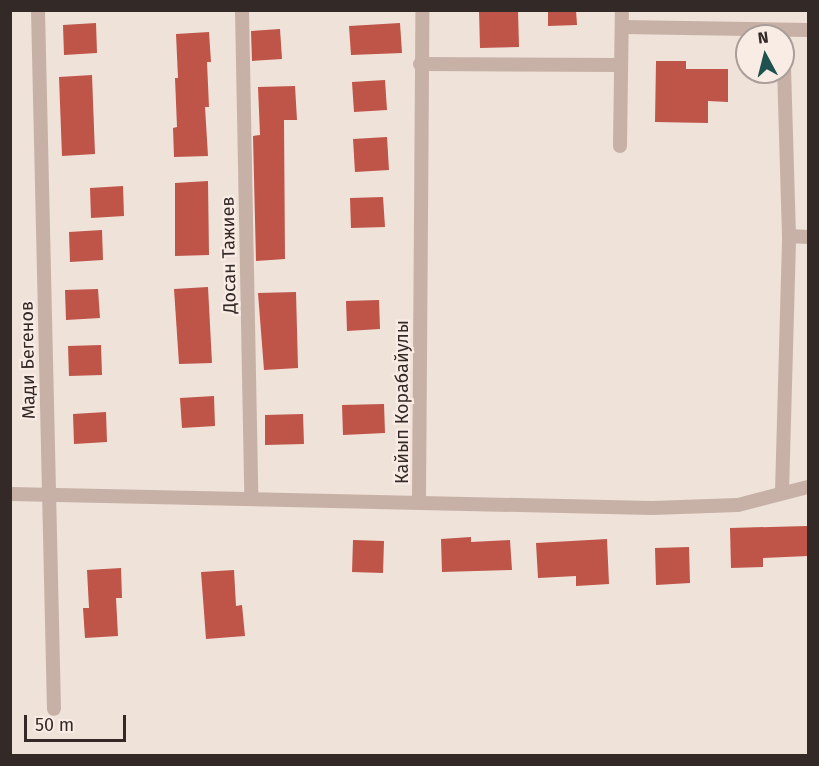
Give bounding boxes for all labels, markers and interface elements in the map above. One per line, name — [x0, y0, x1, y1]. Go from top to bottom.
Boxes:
north arrow — [735, 24, 795, 84]
text: N — [757, 28, 769, 48]
street label: Досан Тажиев — [217, 196, 241, 314]
street label: Мади Бегенов — [16, 301, 40, 419]
street label: Кайып Корабайулы — [391, 320, 413, 484]
scale bar — [27, 703, 129, 741]
text: 50 m — [35, 714, 74, 736]

